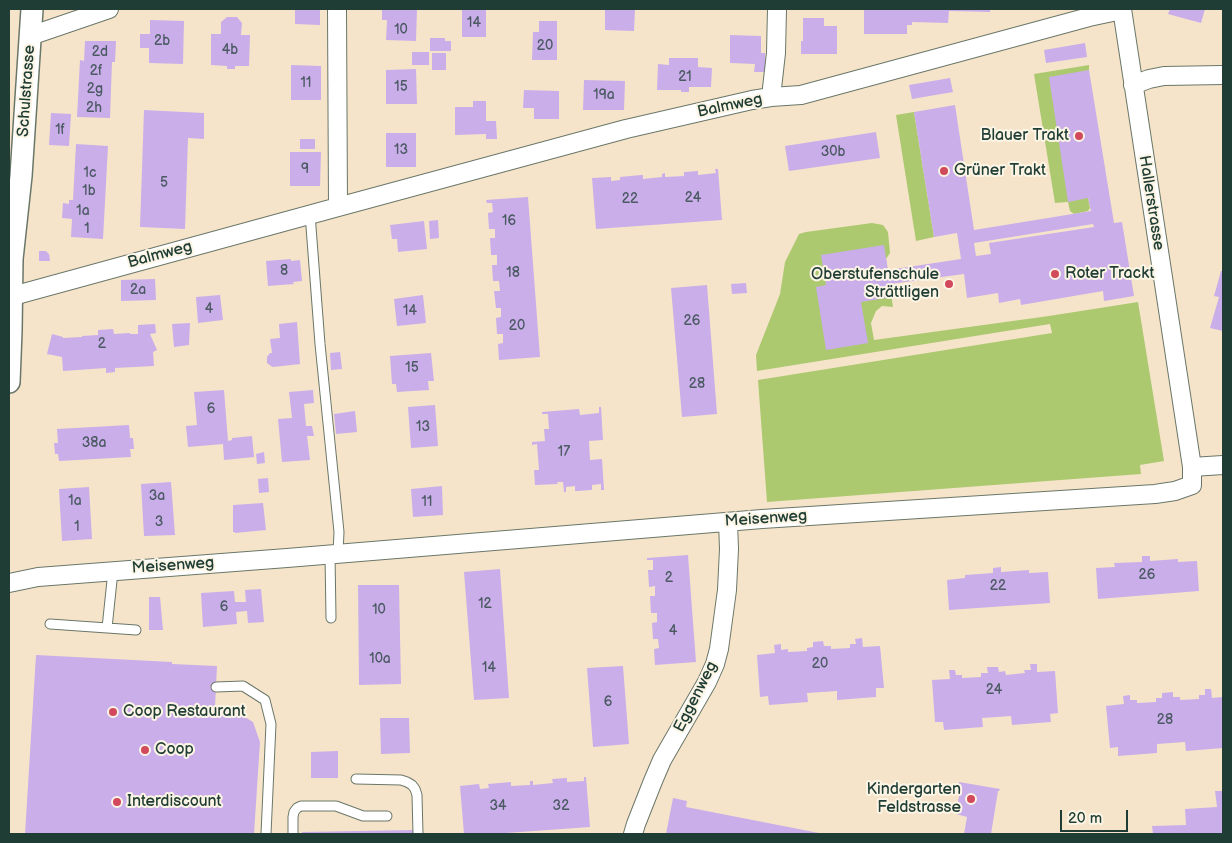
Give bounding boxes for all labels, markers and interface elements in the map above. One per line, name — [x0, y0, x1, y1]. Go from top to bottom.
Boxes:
house number: 14 — [467, 15, 481, 31]
house number: 10 — [394, 22, 408, 38]
house number: 2b — [154, 33, 170, 49]
house number: 20 — [537, 38, 553, 54]
house number: 4b — [222, 42, 238, 58]
street label: Schulstrasse — [14, 44, 40, 138]
house number: 2d — [92, 44, 108, 60]
house number: 2f — [90, 63, 102, 79]
house number: 21 — [678, 69, 692, 85]
house number: 11 — [301, 75, 311, 91]
house number: 15 — [394, 79, 408, 95]
house number: 2g — [87, 81, 103, 97]
house number: 19a — [593, 87, 615, 103]
street label: Balmweg — [696, 90, 764, 122]
house number: 2h — [86, 100, 102, 116]
house number: 1f — [55, 122, 65, 138]
place label: Blauer Trakt — [980, 126, 1069, 146]
marker: Blauer Trakt — [1073, 130, 1085, 142]
house number: 13 — [394, 142, 408, 158]
house number: 30b — [821, 144, 845, 160]
street label: Hallerstrasse — [1134, 154, 1168, 252]
house number: 9 — [301, 161, 309, 177]
place label: Grüner Trakt — [954, 161, 1046, 181]
house number: 1c — [84, 165, 96, 181]
marker: Grüner Trakt — [938, 165, 950, 177]
house number: 5 — [160, 175, 168, 191]
house number: 1b — [82, 183, 96, 199]
house number: 24 — [685, 190, 701, 206]
house number: 22 — [622, 191, 638, 207]
house number: 1a — [76, 203, 90, 219]
house number: 16 — [502, 213, 516, 229]
house number: 1 — [84, 221, 90, 237]
street label: Balmweg — [126, 237, 194, 273]
house number: 8 — [280, 263, 288, 279]
place label: Roter Trackt — [1065, 264, 1154, 284]
house number: 18 — [506, 265, 520, 281]
place label: Oberstufenschule Strättligen — [811, 265, 939, 303]
marker: Roter Trackt — [1049, 268, 1061, 280]
marker: Oberstufenschule Strättligen — [943, 278, 955, 290]
house number: 2a — [130, 282, 146, 298]
house number: 4 — [205, 301, 213, 317]
house number: 14 — [403, 303, 417, 319]
house number: 26 — [684, 313, 700, 329]
house number: 20 — [509, 318, 525, 334]
house number: 2 — [98, 336, 106, 352]
house number: 15 — [405, 360, 419, 376]
house number: 28 — [689, 376, 705, 392]
house number: 6 — [207, 401, 215, 417]
house number: 13 — [416, 419, 430, 435]
house number: 38a — [82, 435, 106, 451]
house number: 17 — [558, 444, 570, 460]
house number: 3a — [149, 488, 165, 504]
house number: 1a — [68, 493, 82, 509]
house number: 11 — [422, 494, 432, 510]
street label: Meisenweg — [724, 507, 808, 531]
house number: 3 — [155, 514, 163, 530]
house number: 1 — [74, 519, 80, 535]
street label: Meisenweg — [131, 554, 215, 578]
house number: 26 — [1139, 567, 1155, 583]
house number: 2 — [665, 570, 673, 586]
house number: 22 — [990, 578, 1006, 594]
house number: 12 — [478, 596, 492, 612]
house number: 6 — [220, 599, 228, 615]
house number: 10 — [372, 602, 386, 618]
house number: 4 — [669, 623, 677, 639]
house number: 10a — [369, 651, 391, 667]
house number: 20 — [812, 656, 828, 672]
street label: Eggenweg — [670, 658, 722, 736]
house number: 14 — [482, 660, 496, 676]
house number: 24 — [986, 682, 1002, 698]
house number: 6 — [604, 694, 612, 710]
place label: Coop Restaurant — [123, 702, 246, 722]
marker: Coop Restaurant — [107, 706, 119, 718]
house number: 28 — [1157, 712, 1173, 728]
place label: Coop — [155, 740, 194, 760]
marker: Coop — [139, 744, 151, 756]
place label: Kindergarten Feldstrasse — [867, 780, 961, 818]
place label: Interdiscount — [127, 792, 221, 812]
marker: Kindergarten Feldstrasse — [965, 793, 977, 805]
marker: Interdiscount — [111, 796, 123, 808]
house number: 34 — [489, 798, 507, 814]
house number: 32 — [553, 798, 569, 814]
scale bar — [1062, 800, 1130, 832]
text: 20 m — [1068, 809, 1102, 828]

